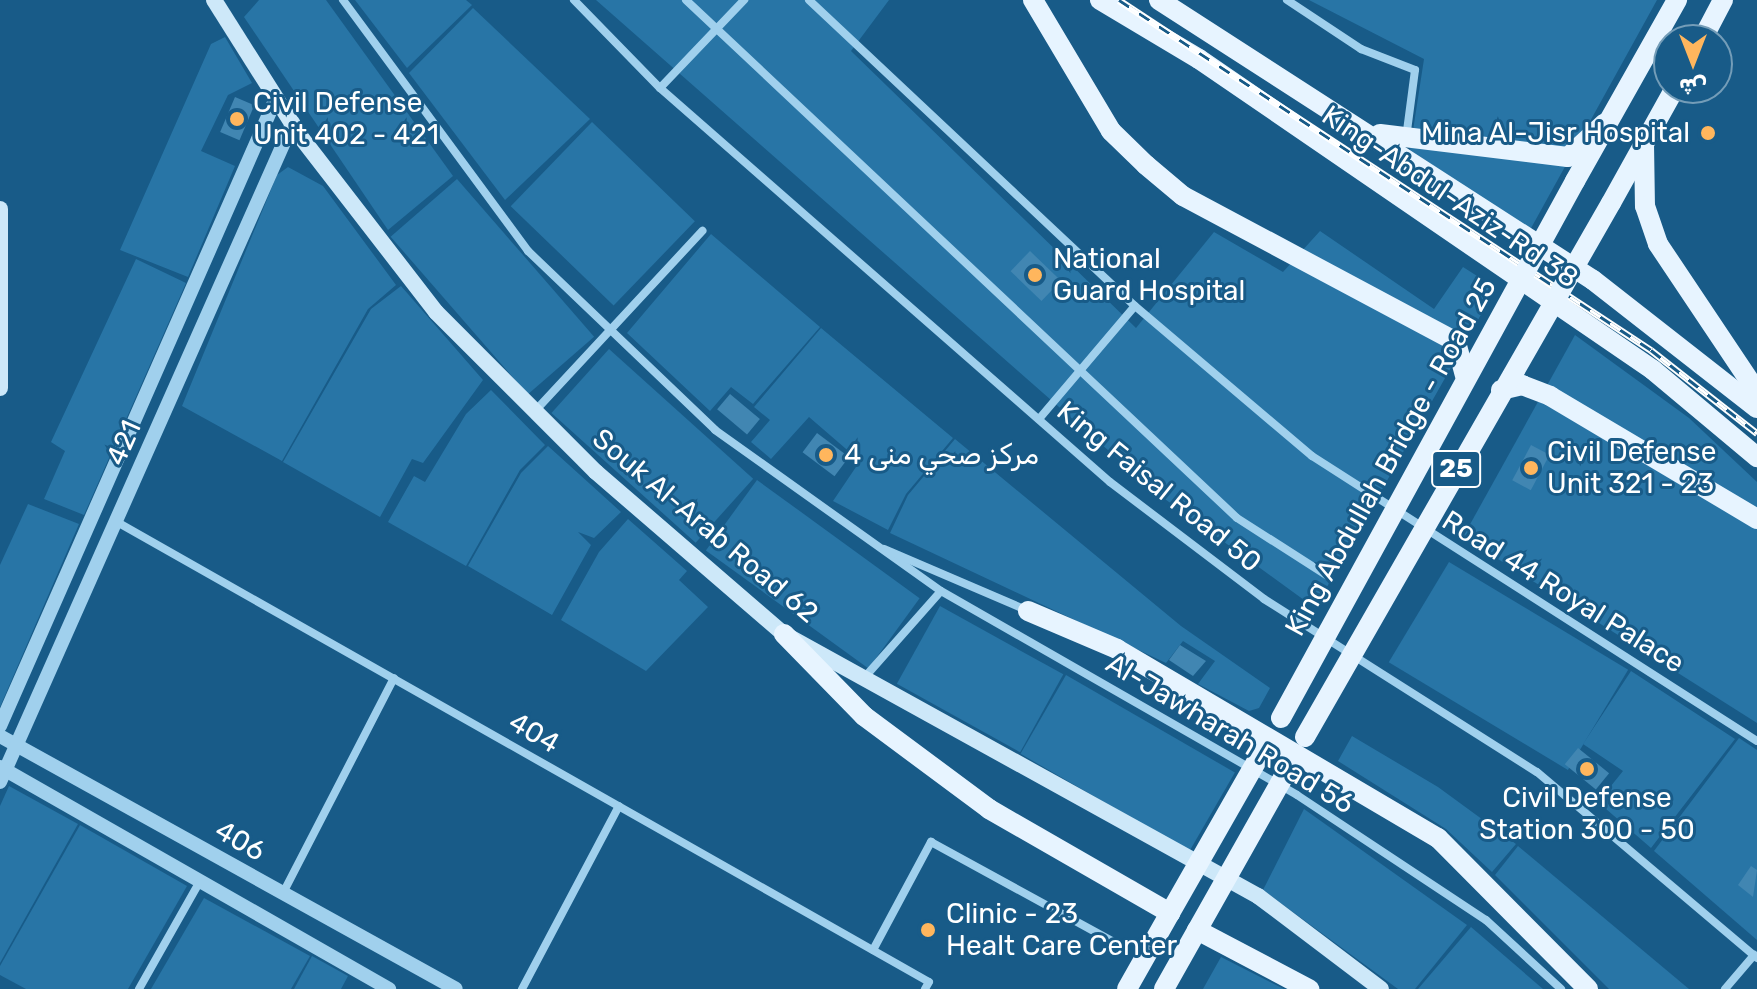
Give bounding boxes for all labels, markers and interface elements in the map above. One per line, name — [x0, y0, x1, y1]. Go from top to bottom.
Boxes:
north arrow — [1653, 24, 1733, 104]
text: ش — [1679, 73, 1707, 100]
place label: Civil Defense Unit 402 - 421 — [253, 86, 439, 152]
street label: King-Abdul-Aziz-Rd 38 — [1315, 99, 1585, 295]
marker: Civil Defense Unit 402 - 421 — [228, 110, 246, 128]
place label: Mina Al-Jisr Hospital — [1420, 116, 1690, 150]
marker: Mina Al-Jisr Hospital — [1697, 122, 1719, 144]
place label: National Guard Hospital — [1053, 242, 1245, 308]
marker: National Guard Hospital — [1024, 264, 1046, 286]
street label: King Abdullah Bridge - Road 25 — [1278, 272, 1504, 642]
street label: King Faisal Road 50 — [1050, 394, 1268, 580]
street label: 421 — [99, 415, 149, 471]
street label: Souk Al-Arab Road 62 — [585, 422, 825, 630]
place label: Civil Defense Unit 321 - 23 — [1547, 435, 1716, 501]
place label: مركز صحي منى 4 — [844, 438, 1039, 472]
marker: مركز صحي منى 4 — [815, 444, 837, 466]
road number: 25 — [1430, 447, 1482, 491]
marker: Civil Defense Unit 321 - 23 — [1522, 459, 1540, 477]
street label: Road 44 Royal Palace — [1436, 504, 1690, 680]
street label: Al-Jawharah Road 56 — [1100, 647, 1360, 821]
street label: 404 — [503, 705, 565, 761]
marker: Civil Defense Station 300 - 50 — [1578, 760, 1596, 778]
place label: Civil Defense Station 300 - 50 — [1479, 781, 1695, 847]
street label: 406 — [209, 813, 271, 869]
place label: Clinic - 23 Healt Care Center — [946, 897, 1177, 963]
marker: Clinic - 23 Healt Care Center — [917, 919, 939, 941]

